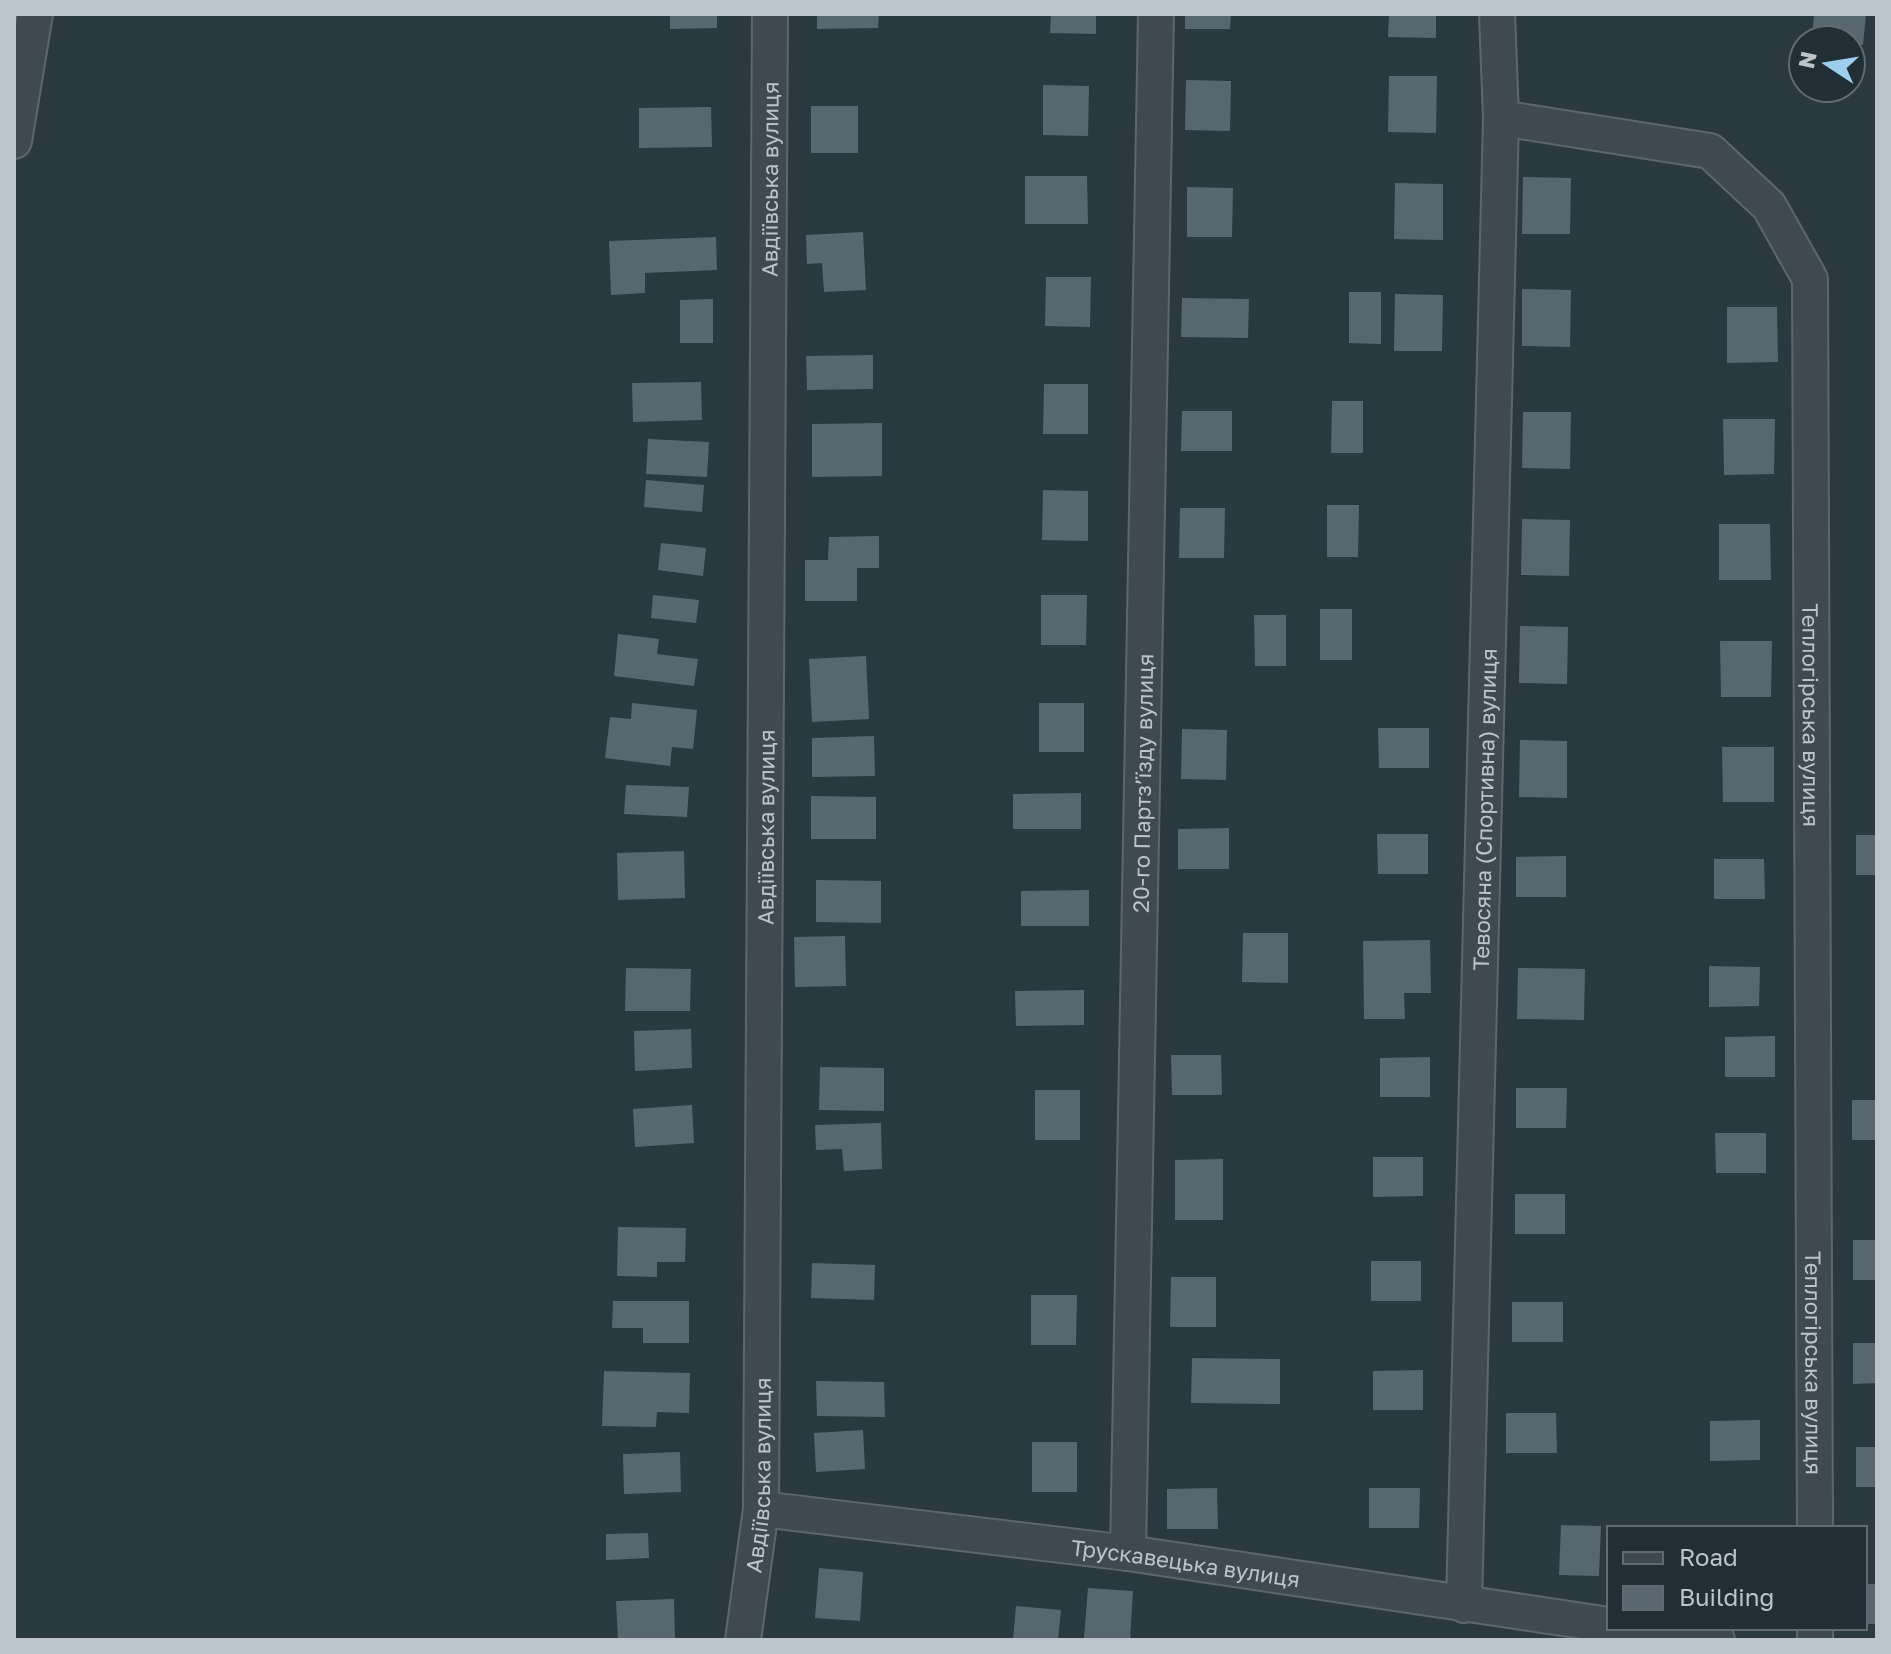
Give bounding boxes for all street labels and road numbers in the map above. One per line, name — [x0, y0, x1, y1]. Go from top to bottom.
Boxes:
street label: Авдіївська вулиця — [755, 81, 783, 277]
street label: Теплогірська вулиця — [1798, 603, 1826, 827]
street label: Тевосяна (Спортивна) вулиця — [1466, 648, 1501, 971]
street label: 20-го Партз’їзду вулиця — [1126, 653, 1158, 913]
street label: Авдіївська вулиця — [751, 729, 779, 925]
street label: Теплогірська вулиця — [1800, 1251, 1828, 1475]
street label: Авдіївська вулиця — [739, 1377, 775, 1574]
street label: Трускавецька вулиця — [1070, 1533, 1302, 1592]

